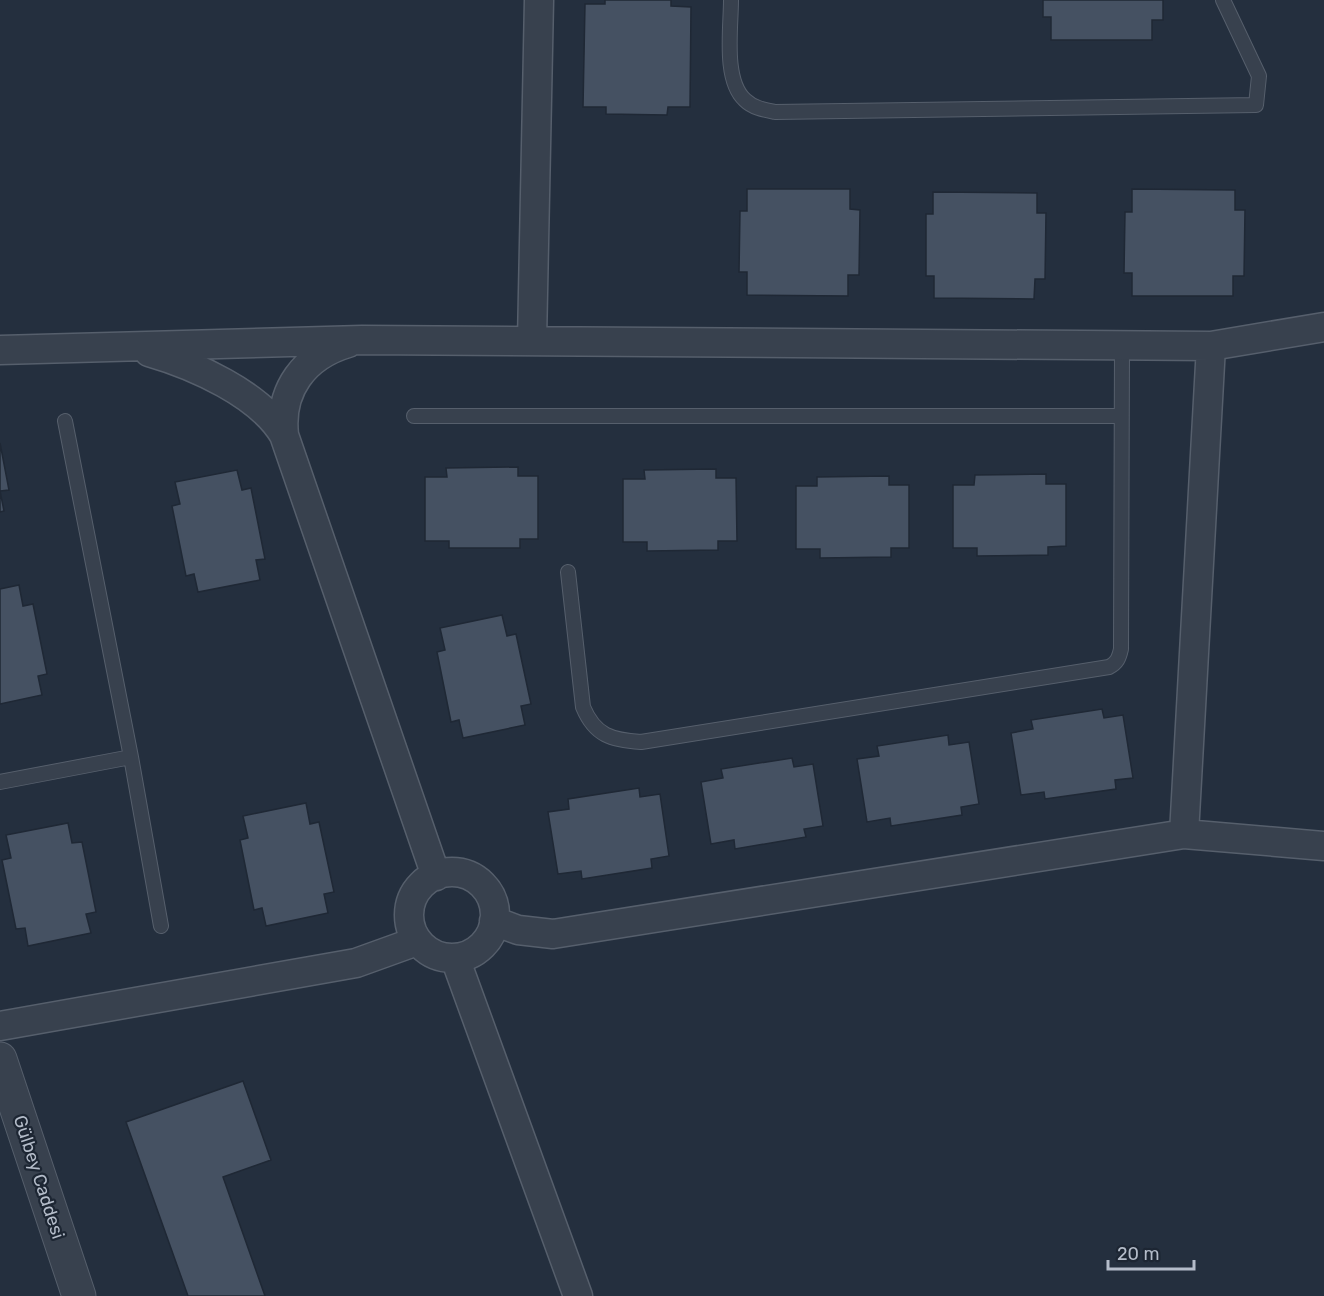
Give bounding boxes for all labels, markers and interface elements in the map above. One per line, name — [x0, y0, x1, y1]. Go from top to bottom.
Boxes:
street label: Gülbey Caddesi — [9, 1112, 69, 1242]
scale bar — [1108, 1233, 1194, 1271]
text: 20 m — [1117, 1243, 1159, 1265]

